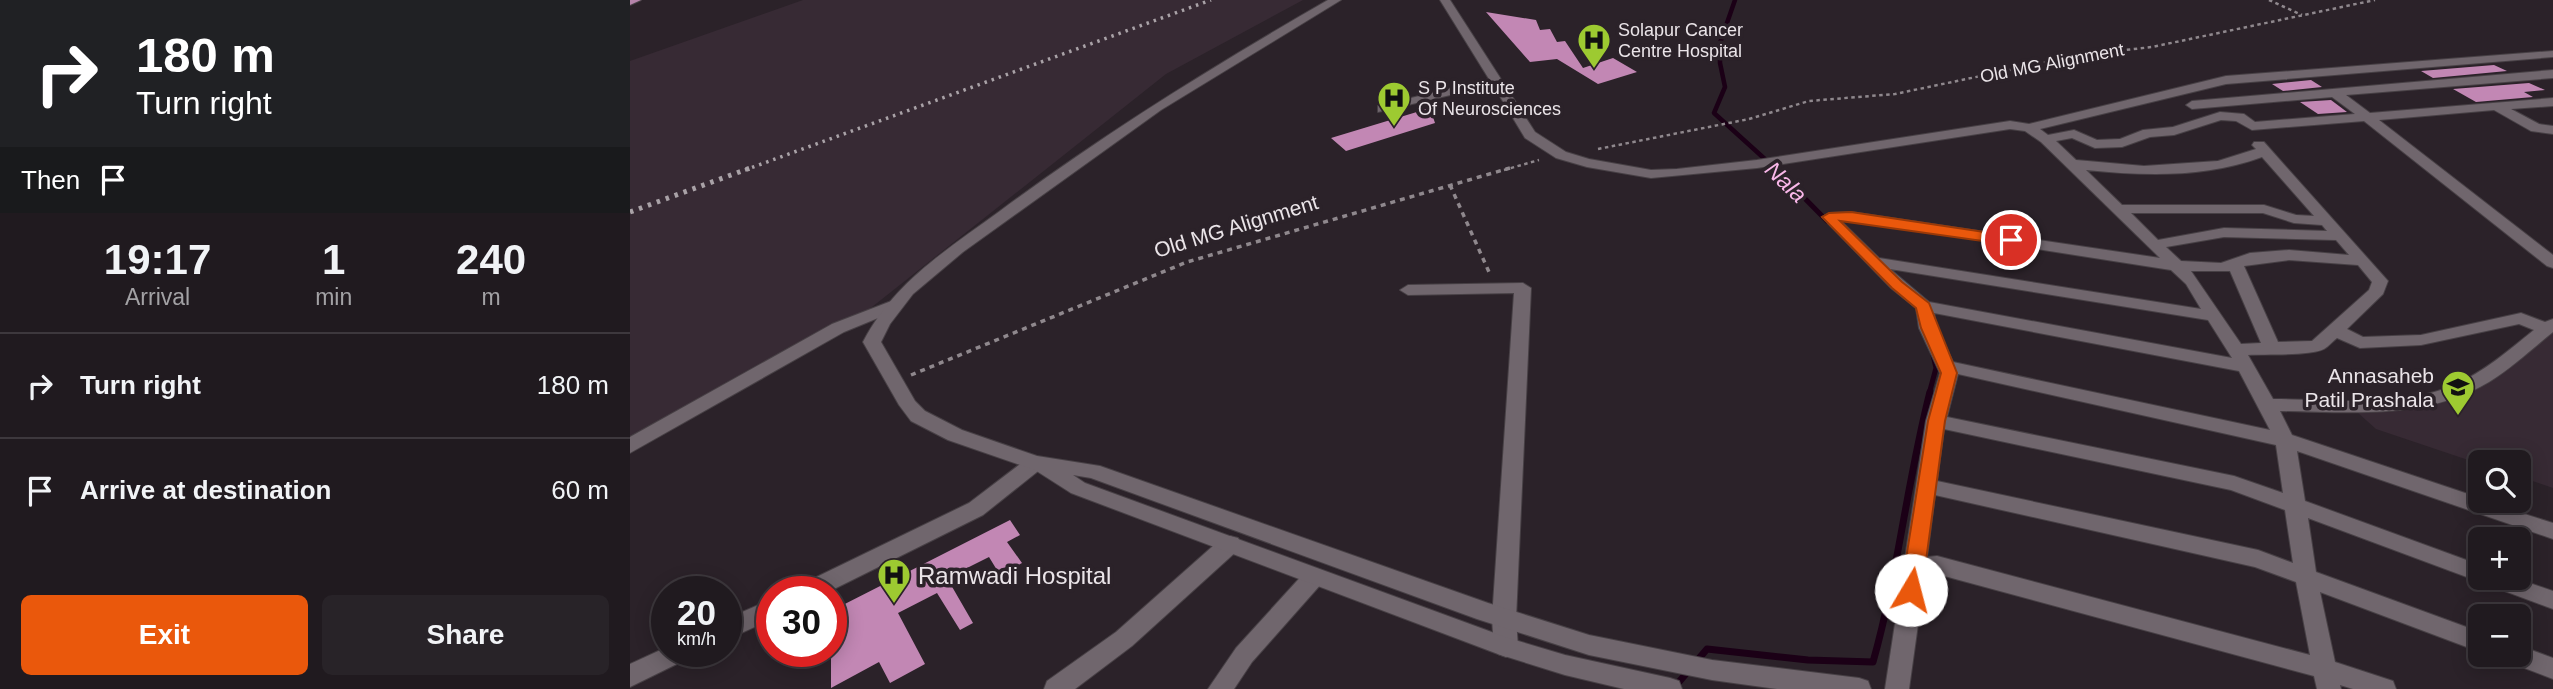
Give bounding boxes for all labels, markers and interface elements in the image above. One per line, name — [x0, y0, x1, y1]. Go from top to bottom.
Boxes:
place label: Solapur Cancer Centre Hospital — [1618, 20, 1743, 61]
hospital icon: Solapur Cancer Centre Hospital — [1575, 21, 1613, 70]
icon: right — [21, 28, 112, 119]
text: 180 m — [136, 28, 275, 82]
street label: Old MG Alignment — [1978, 39, 2126, 87]
place label: S P Institute Of Neurosciences — [1418, 78, 1561, 119]
hospital icon: S P Institute Of Neurosciences — [1375, 79, 1413, 128]
text: Turn right — [136, 85, 272, 121]
water label: Nala — [1760, 156, 1812, 208]
icon: arrive — [94, 161, 132, 199]
text: Then — [21, 165, 80, 195]
street label: Old MG Alignment — [1151, 190, 1321, 262]
pin — [1981, 210, 2041, 270]
icon: arrive — [1992, 221, 2030, 259]
text: 19:17 — [104, 236, 211, 283]
text: 1 — [322, 236, 345, 283]
text: 240 — [456, 236, 526, 283]
text: Arrival — [125, 284, 190, 310]
text: min — [315, 284, 352, 310]
text: m — [482, 284, 501, 310]
place label: Annasaheb Patil Prashala — [2304, 364, 2434, 411]
icon: right — [21, 367, 59, 405]
school or university icon: Annasaheb Patil Prashala — [2439, 368, 2477, 417]
text: Turn right — [80, 370, 201, 400]
text: 180 m — [537, 370, 609, 400]
map controls — [2468, 450, 2531, 667]
button: search — [2468, 450, 2531, 513]
icon: arrive — [21, 472, 59, 510]
text: Arrive at destination — [80, 475, 331, 505]
text: 60 m — [551, 475, 609, 505]
button: + — [2468, 527, 2531, 590]
position arrow — [1874, 553, 1948, 627]
hospital icon: Ramwadi Hospital — [875, 556, 913, 605]
place label: Ramwadi Hospital — [918, 562, 1111, 589]
speed limit sign: 30 — [756, 576, 847, 667]
text: 20 — [677, 593, 716, 632]
button: Exit — [21, 595, 308, 675]
button: Share — [322, 595, 609, 675]
button: − — [2468, 604, 2531, 667]
text: km/h — [677, 629, 716, 649]

